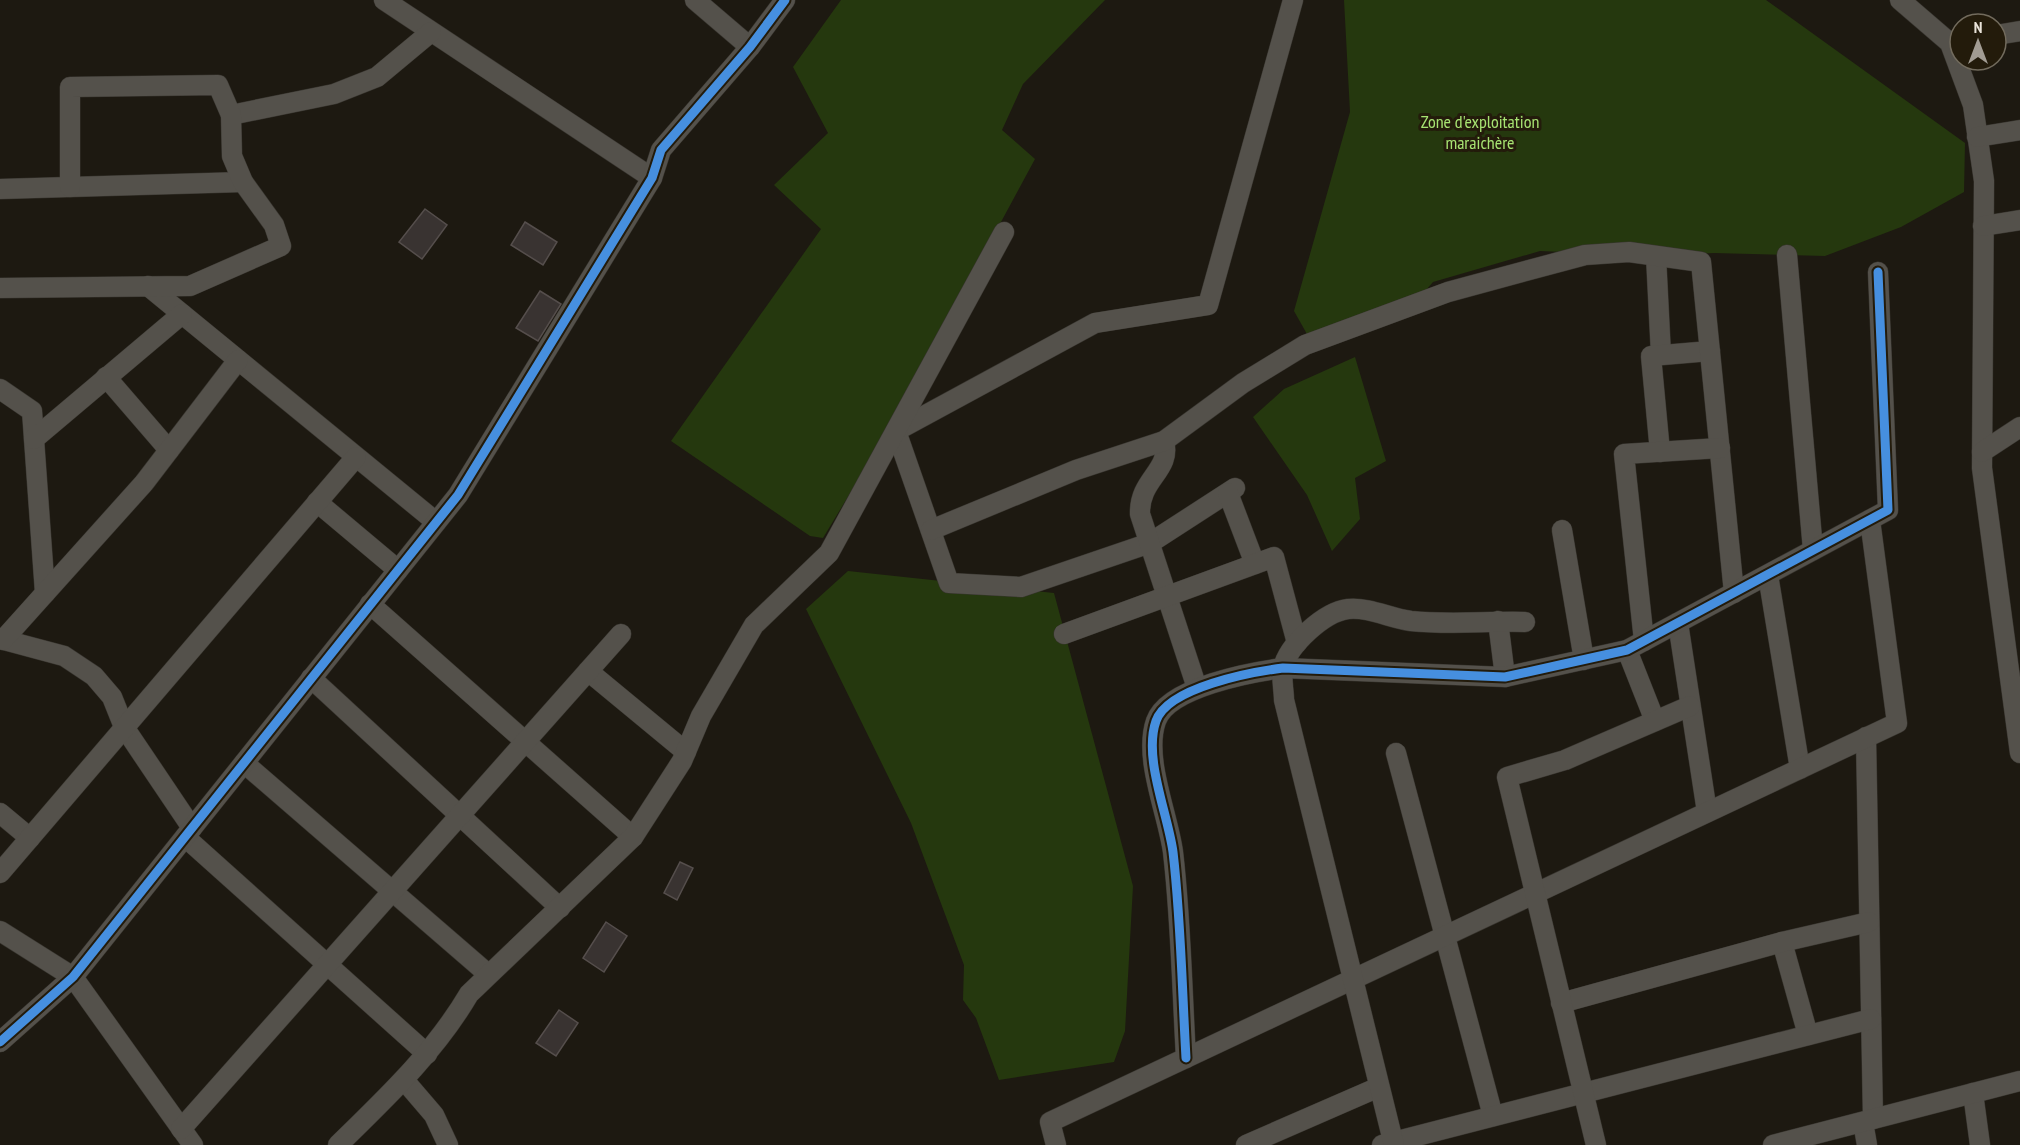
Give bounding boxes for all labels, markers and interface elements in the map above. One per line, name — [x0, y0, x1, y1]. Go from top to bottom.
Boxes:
north arrow — [1948, 12, 2008, 72]
text: N — [1974, 17, 1982, 37]
park label: Zone d'exploitation maraichère — [1421, 110, 1539, 154]

